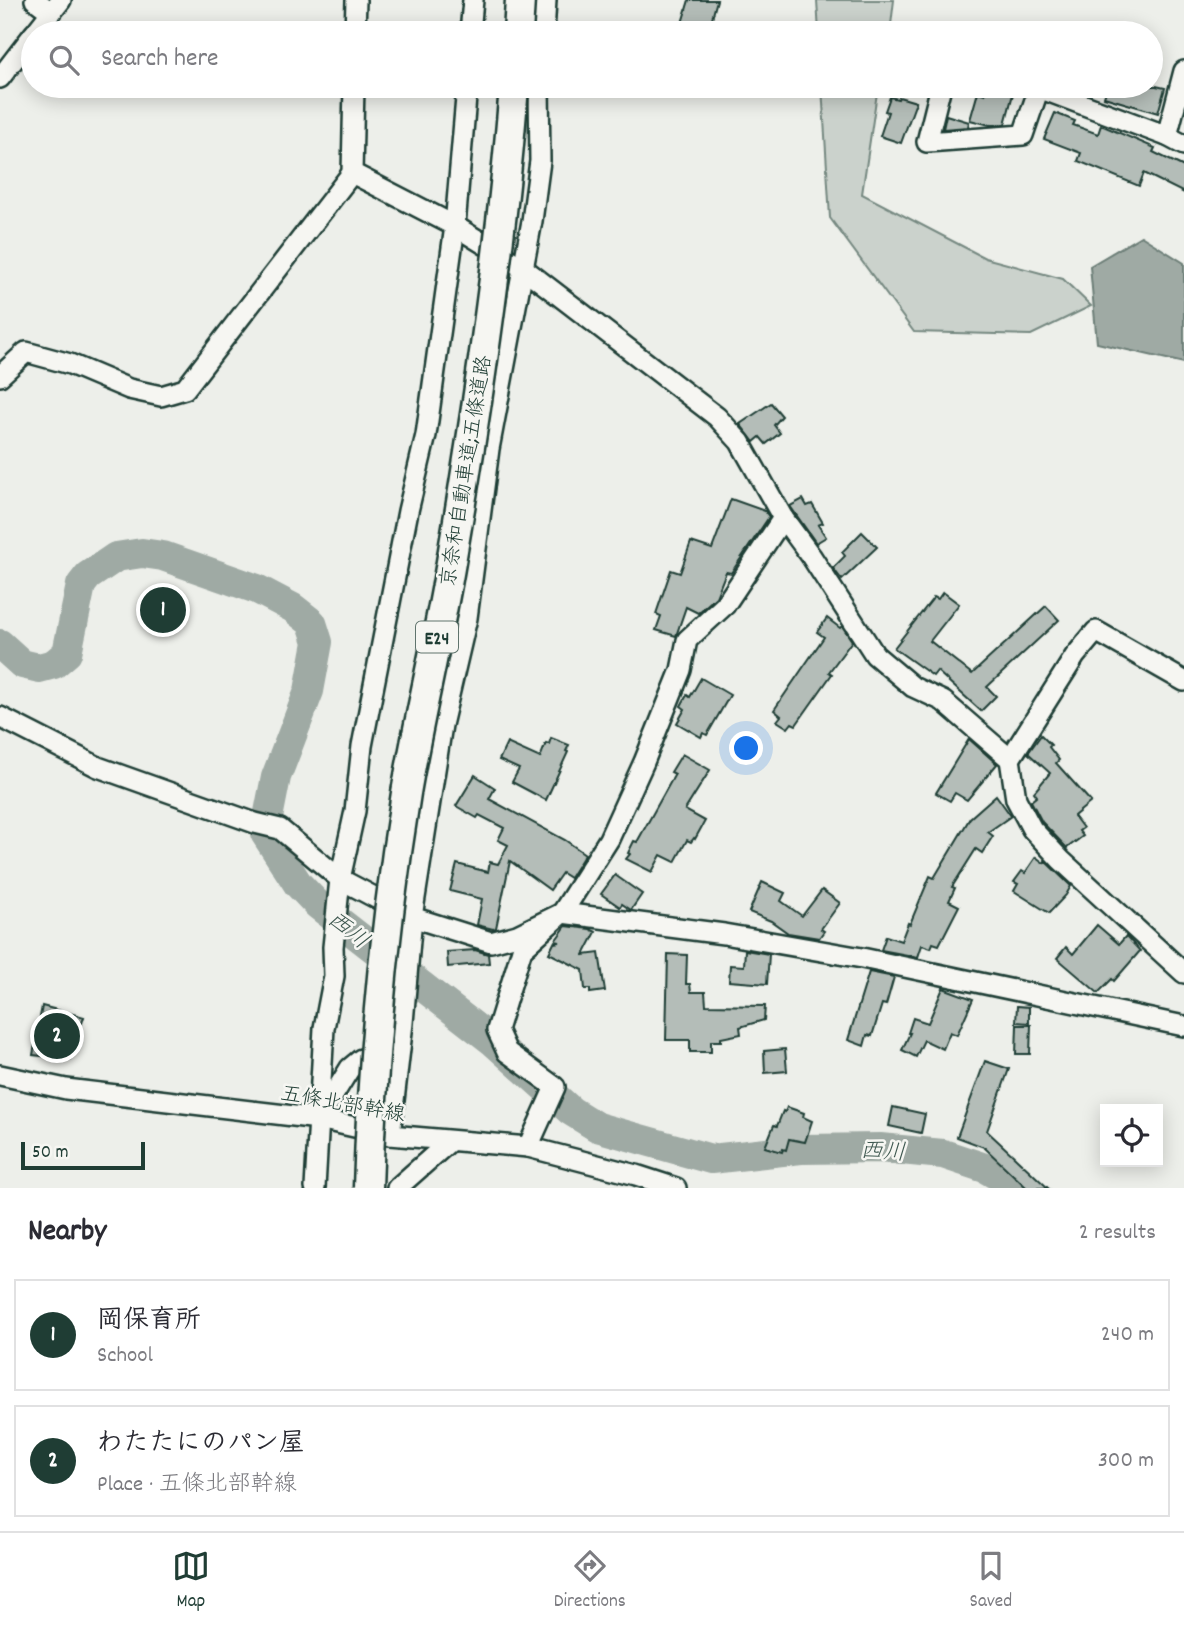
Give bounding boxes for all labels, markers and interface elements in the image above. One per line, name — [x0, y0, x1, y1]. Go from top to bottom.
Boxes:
search box — [21, 21, 1163, 98]
icon: search — [45, 41, 83, 79]
text: Search here — [101, 41, 219, 78]
street label: 京奈和自動車道;五條道路 — [435, 353, 501, 590]
pin: 1 — [140, 584, 186, 636]
road number: E24 — [416, 622, 458, 652]
your location — [729, 731, 763, 765]
water label: 西川 — [319, 905, 375, 959]
pin: 2 — [34, 1010, 80, 1062]
street label: 五條北部幹線 — [278, 1080, 407, 1132]
map controls — [1100, 1104, 1163, 1167]
button: locate — [1100, 1104, 1163, 1167]
water label: 西川 — [859, 1136, 907, 1171]
scale bar — [21, 1139, 145, 1171]
text: 50 m — [32, 1140, 69, 1167]
text: Nearby — [28, 1212, 106, 1255]
text: 2 results — [1079, 1217, 1156, 1250]
text: 岡保育所 — [97, 1303, 201, 1340]
text: 1 — [50, 1319, 56, 1352]
text: 240 m — [1101, 1319, 1154, 1352]
text: School — [97, 1340, 153, 1373]
text: わたたにのパン屋 — [97, 1426, 305, 1463]
text: 2 — [48, 1445, 58, 1478]
text: 300 m — [1098, 1445, 1154, 1478]
text: Place · 五條北部幹線 — [97, 1469, 297, 1502]
tab: Map — [172, 1547, 210, 1616]
tab: Directions — [554, 1547, 626, 1616]
tab: Saved — [970, 1547, 1012, 1616]

